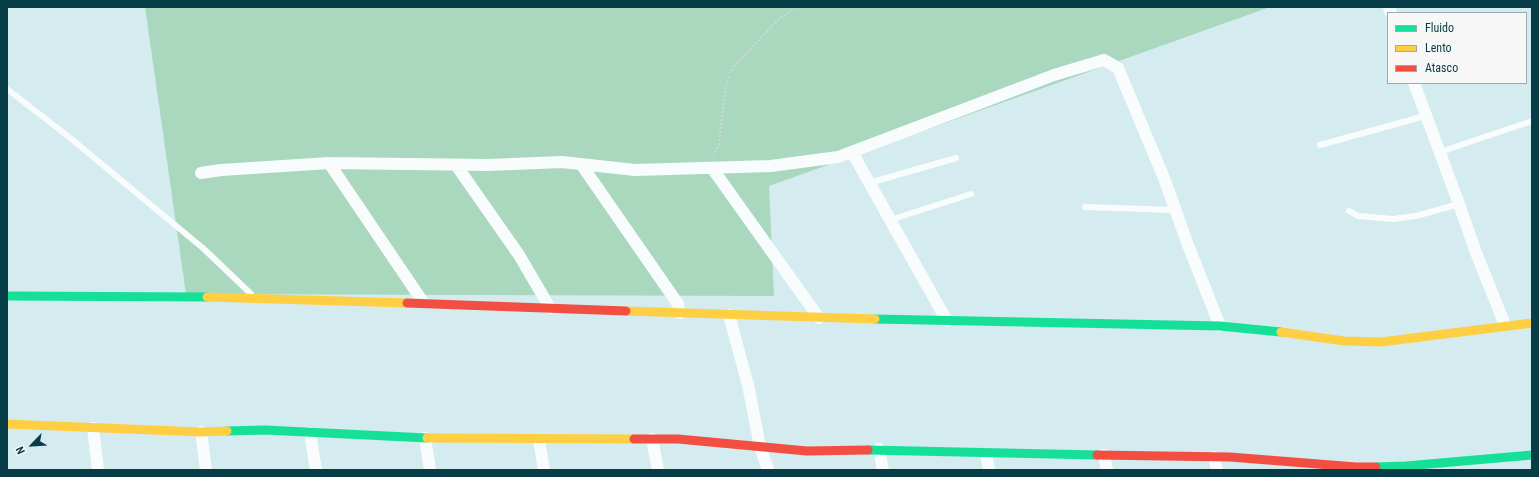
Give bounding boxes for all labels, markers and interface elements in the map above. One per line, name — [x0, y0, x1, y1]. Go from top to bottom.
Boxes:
legend — [1387, 12, 1527, 84]
text: Fluido — [1425, 21, 1454, 35]
text: Lento — [1425, 41, 1452, 55]
text: Atasco — [1425, 61, 1458, 75]
north arrow — [12, 425, 52, 465]
text: N — [13, 444, 28, 456]

